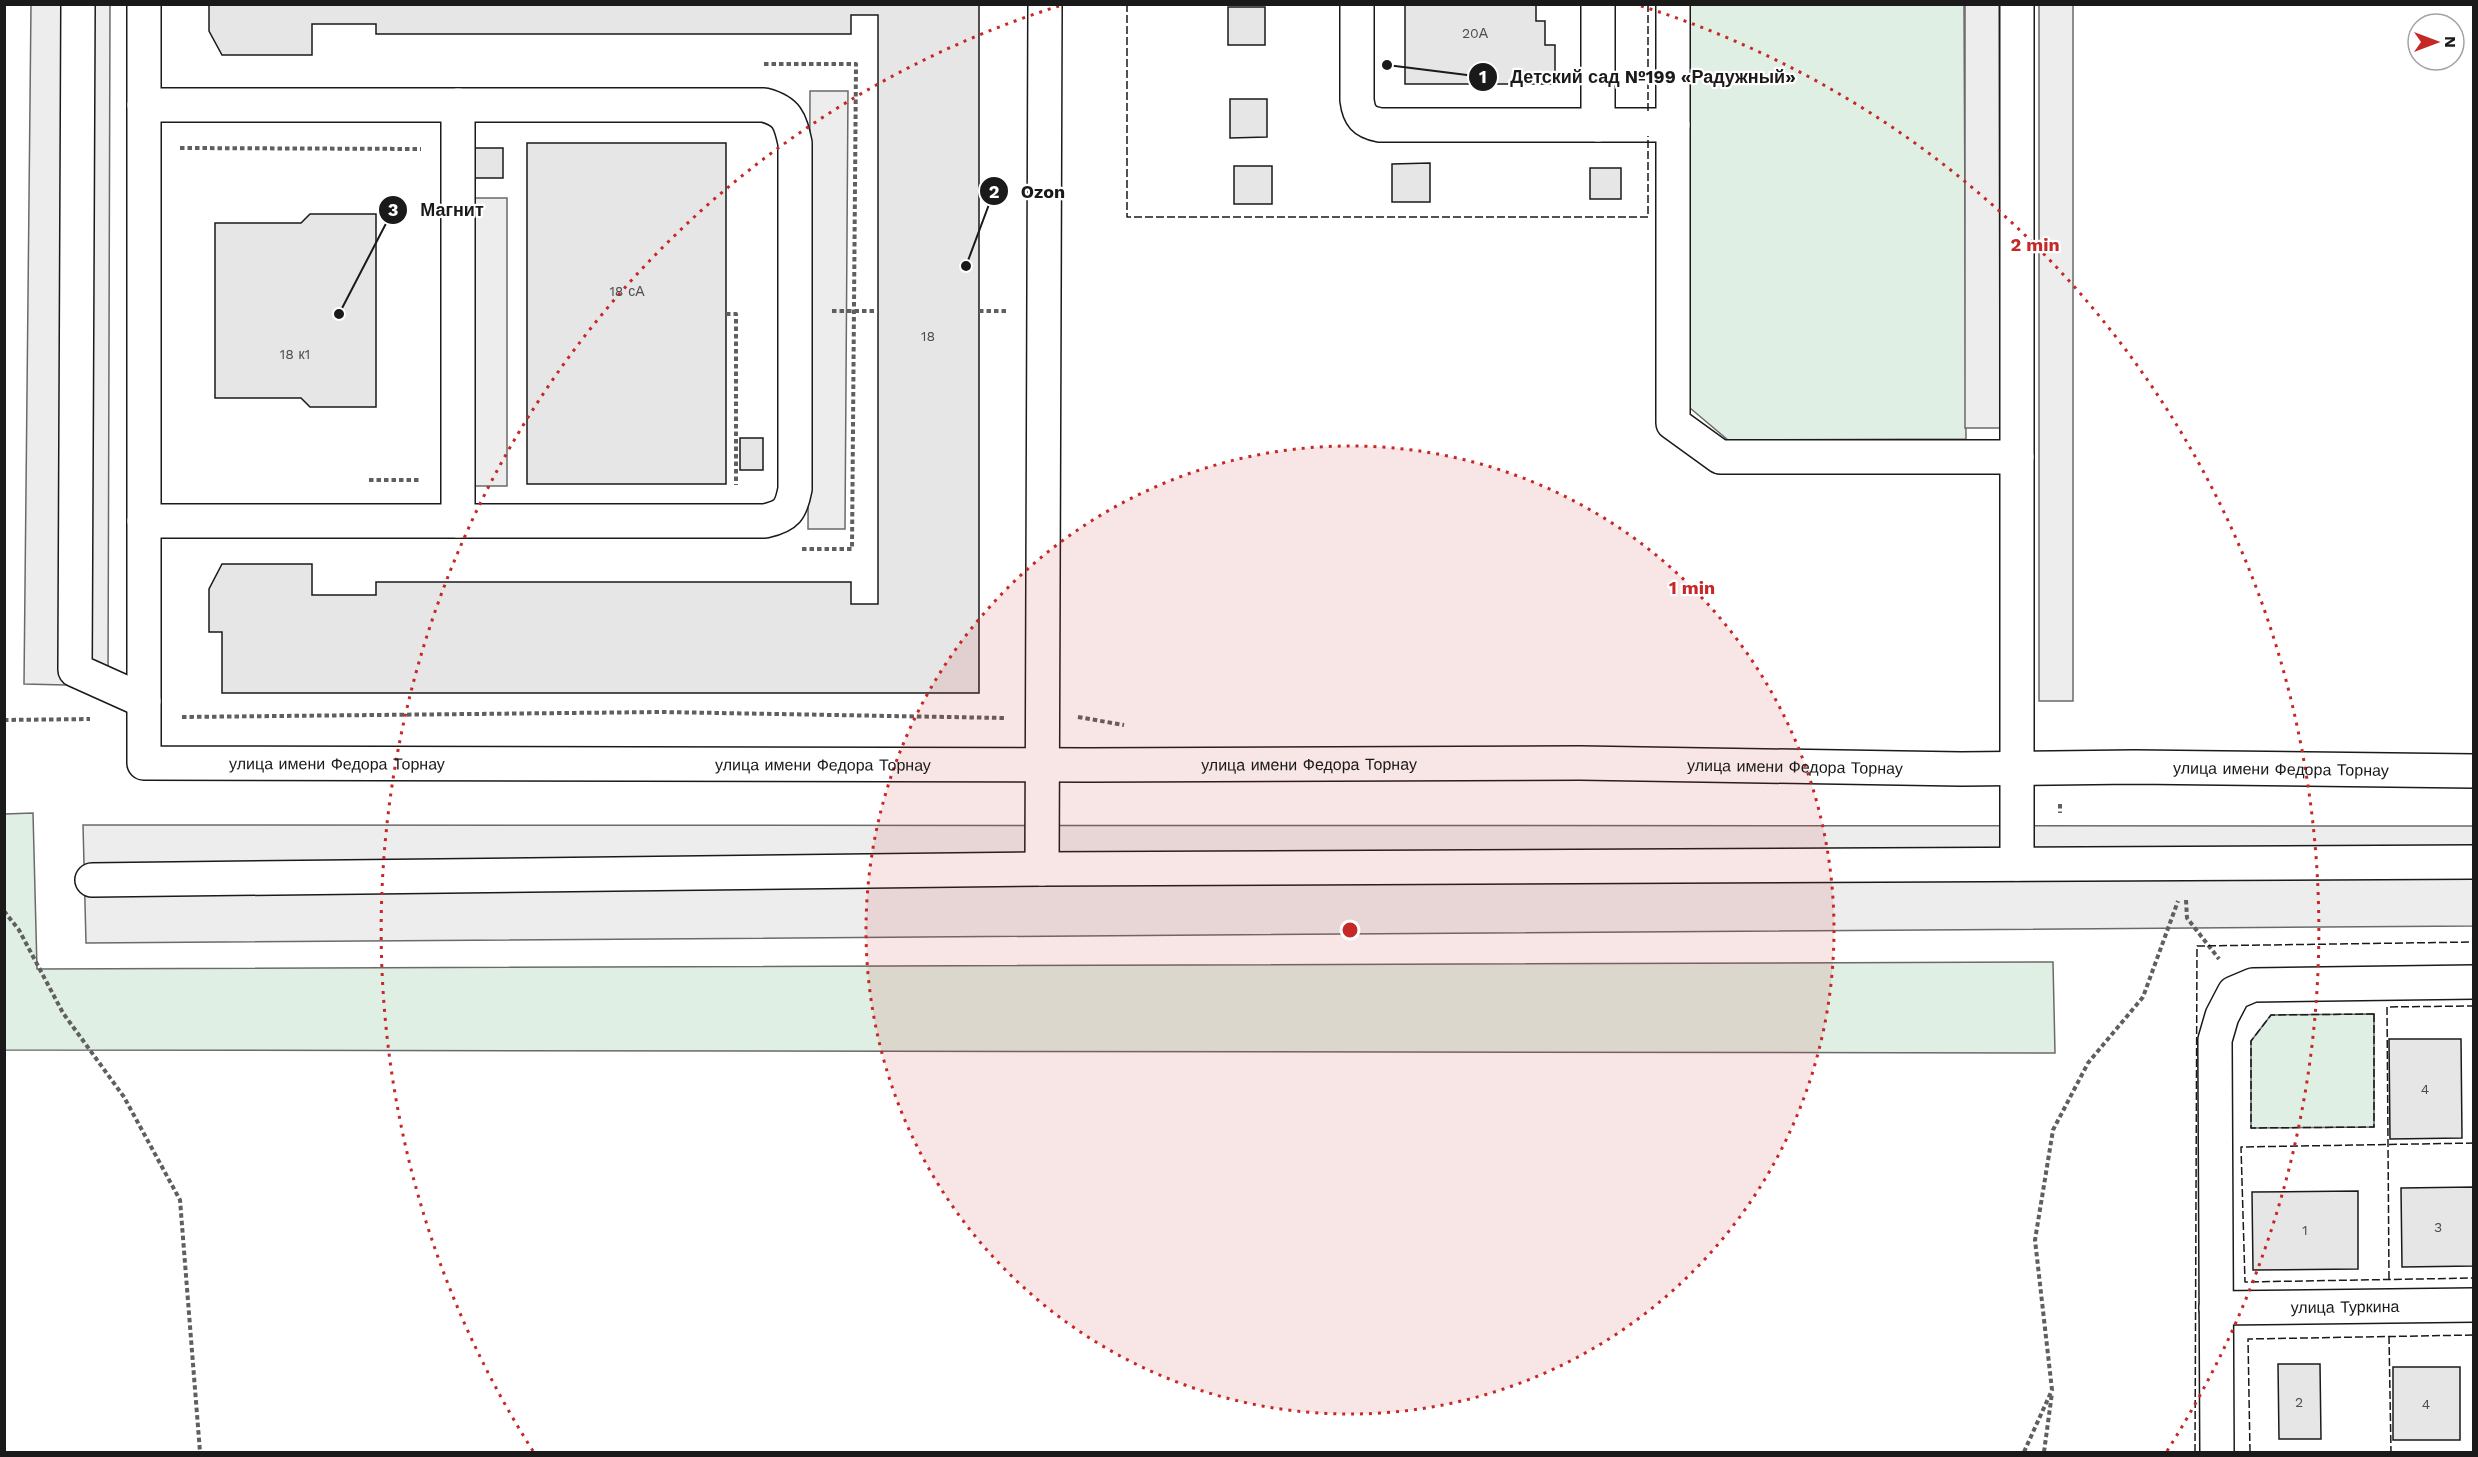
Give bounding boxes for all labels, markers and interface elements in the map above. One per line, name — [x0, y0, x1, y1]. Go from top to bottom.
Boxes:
north arrow — [2406, 12, 2466, 72]
house number: 20А — [1462, 25, 1489, 41]
text: N — [2441, 36, 2460, 48]
callout: Детский сад №199 «Радужный» — [1468, 59, 1807, 95]
text: 1 — [1479, 66, 1487, 87]
text: Детский сад №199 «Радужный» — [1510, 66, 1796, 87]
callout: Ozon — [979, 173, 1077, 209]
text: 2 — [989, 181, 999, 202]
text: Ozon — [1021, 181, 1065, 202]
callout: Магнит — [378, 192, 496, 228]
text: 3 — [388, 199, 398, 220]
text: Магнит — [420, 199, 484, 220]
text: 2 min — [2010, 234, 2060, 255]
house number: 18 сА — [609, 283, 645, 299]
house number: 18 — [921, 328, 935, 344]
house number: 18 к1 — [280, 346, 310, 362]
text: 1 min — [1669, 577, 1715, 598]
street label: улица имени Федора Торнау — [229, 754, 445, 773]
street label: улица имени Федора Торнау — [1201, 754, 1417, 774]
street label: улица имени Федора Торнау — [715, 755, 931, 774]
street label: улица имени Федора Торнау — [1687, 755, 1903, 778]
street label: улица имени Федора Торнау — [2173, 758, 2389, 779]
centre of rings — [1340, 920, 1360, 940]
house number: 4 — [2421, 1081, 2429, 1097]
house number: 3 — [2434, 1219, 2442, 1235]
house number: 1 — [2302, 1222, 2308, 1238]
street label: улица Туркина — [2290, 1296, 2400, 1317]
house number: 2 — [2295, 1394, 2303, 1410]
house number: 4 — [2422, 1396, 2430, 1412]

